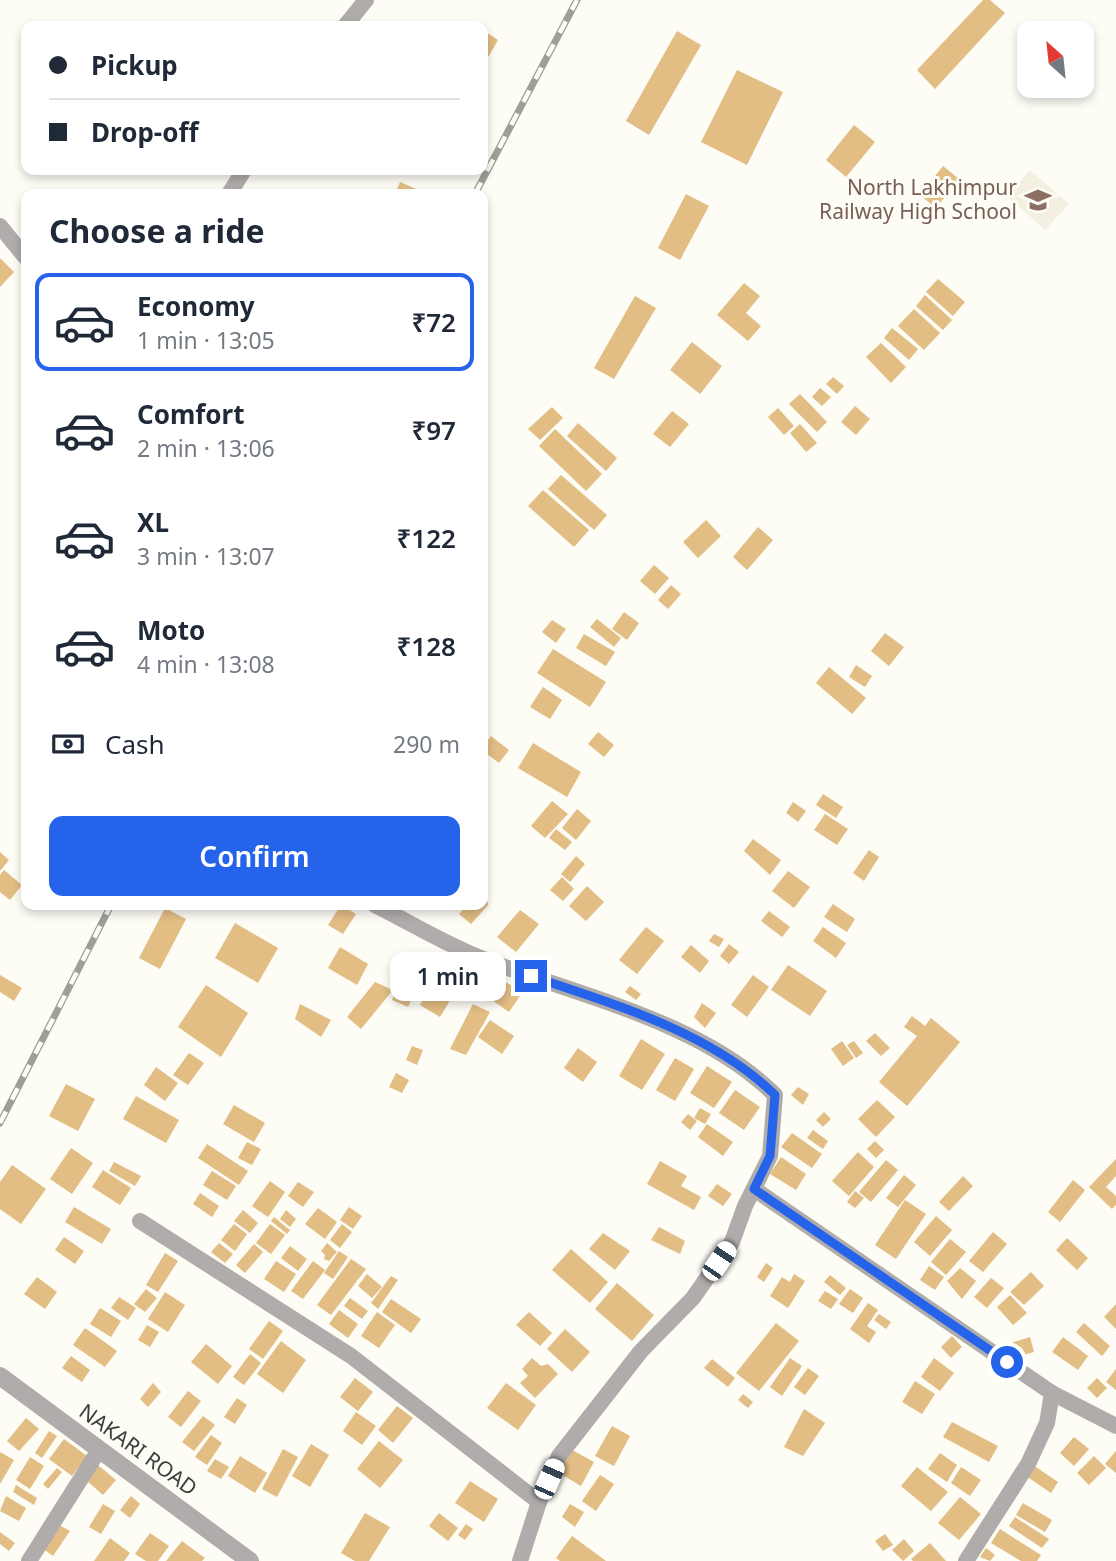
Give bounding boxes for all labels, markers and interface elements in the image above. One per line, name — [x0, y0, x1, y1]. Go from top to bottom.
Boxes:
north arrow — [1017, 21, 1094, 98]
map controls — [1017, 21, 1094, 98]
text: Pickup — [91, 47, 178, 83]
text: Drop-off — [91, 114, 198, 150]
place label: North Lakhimpur Railway High School — [819, 173, 1017, 225]
school or university icon: North Lakhimpur Railway High School — [1023, 185, 1053, 215]
text: Choose a ride — [49, 209, 265, 252]
text: Economy — [137, 288, 255, 324]
icon: car — [53, 291, 116, 354]
text: ₹72 — [411, 304, 456, 340]
text: 1 min · 13:05 — [137, 324, 275, 356]
text: Comfort — [137, 396, 245, 432]
icon: car — [53, 399, 116, 462]
text: ₹97 — [411, 412, 456, 448]
text: 2 min · 13:06 — [137, 432, 275, 464]
text: XL — [137, 504, 169, 540]
icon: car — [53, 507, 116, 570]
text: ₹122 — [397, 520, 456, 556]
text: 3 min · 13:07 — [137, 540, 275, 572]
text: Moto — [137, 612, 205, 648]
icon: car — [53, 615, 116, 678]
text: ₹128 — [397, 628, 456, 664]
text: 4 min · 13:08 — [137, 648, 275, 680]
icon: cash — [49, 725, 87, 763]
text: Cash — [105, 726, 165, 762]
text: 290 m — [393, 728, 460, 760]
button: Confirm — [49, 816, 460, 896]
callout: 1 min — [391, 951, 506, 1000]
text: 1 min — [417, 960, 479, 992]
route end — [515, 960, 547, 992]
car — [699, 1238, 740, 1284]
route start — [991, 1346, 1023, 1378]
street label: NAKARI ROAD — [74, 1397, 203, 1501]
car — [531, 1456, 568, 1502]

